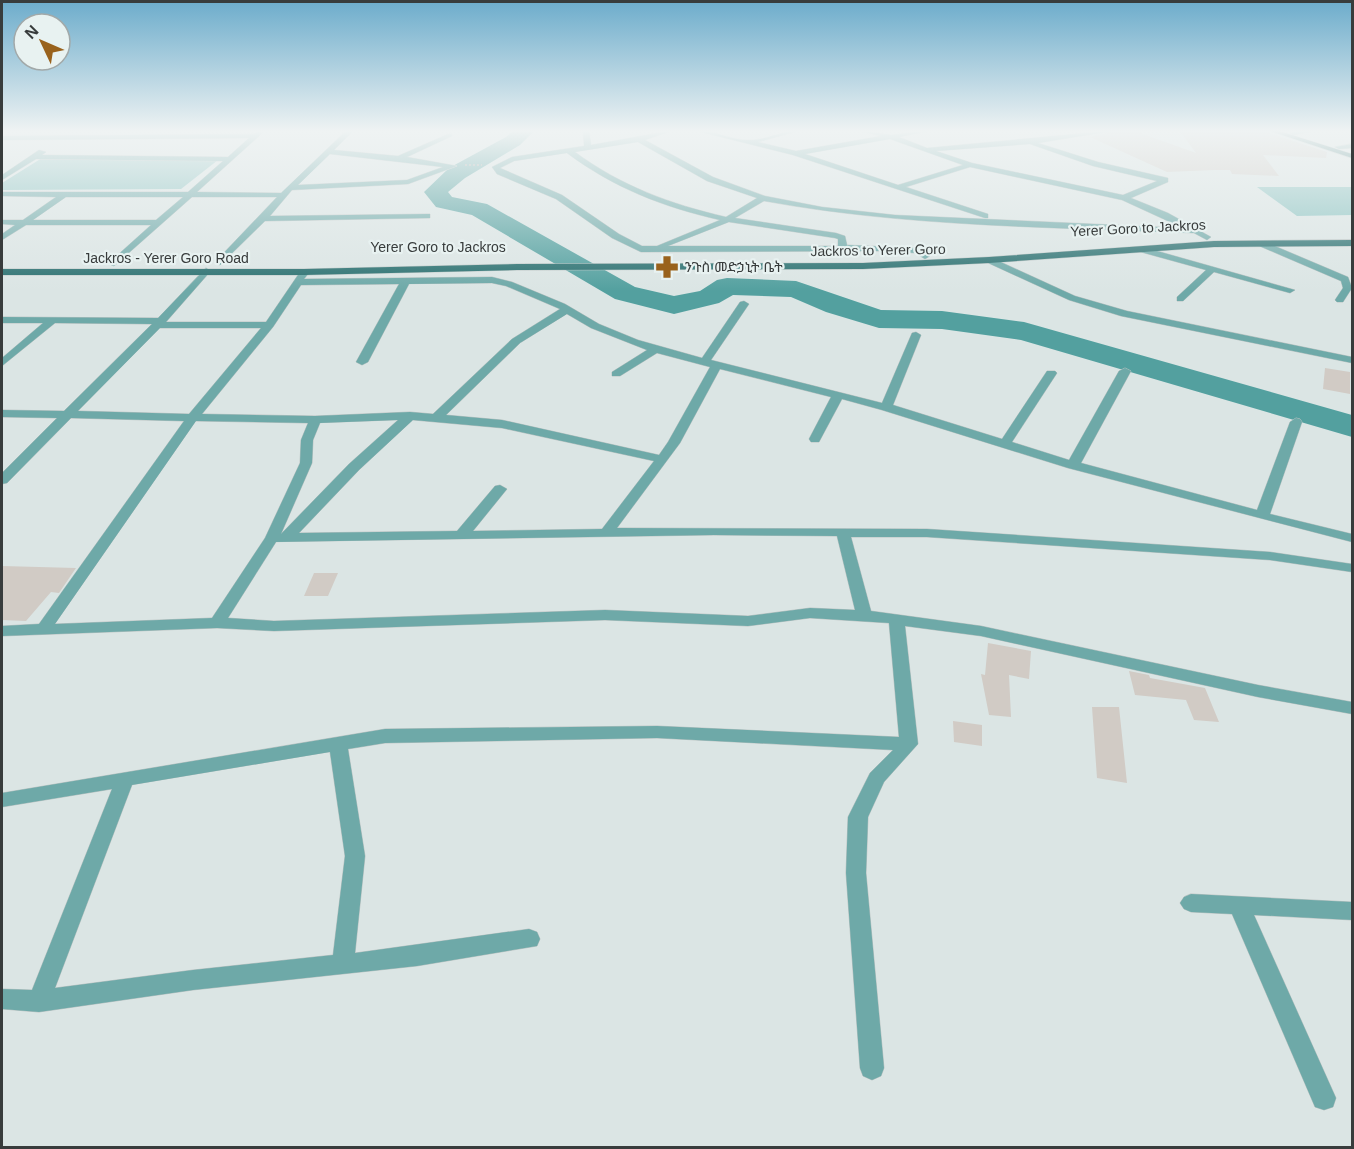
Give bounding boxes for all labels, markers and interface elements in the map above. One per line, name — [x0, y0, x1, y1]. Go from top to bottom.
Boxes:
north arrow — [12, 12, 72, 72]
text: N — [21, 22, 42, 42]
street label: Yerer Goro to Jackros — [1070, 216, 1206, 240]
street label: Yerer Goro to Jackros — [370, 239, 506, 255]
street label: Jackros to Yerer Goro — [810, 241, 946, 259]
street label: Jackros - Yerer Goro Road — [83, 250, 249, 266]
pharmacy icon: ንጉስ መድኃኒት ቤት — [654, 254, 680, 280]
place label: ንጉስ መድኃኒት ቤት — [685, 259, 783, 275]

